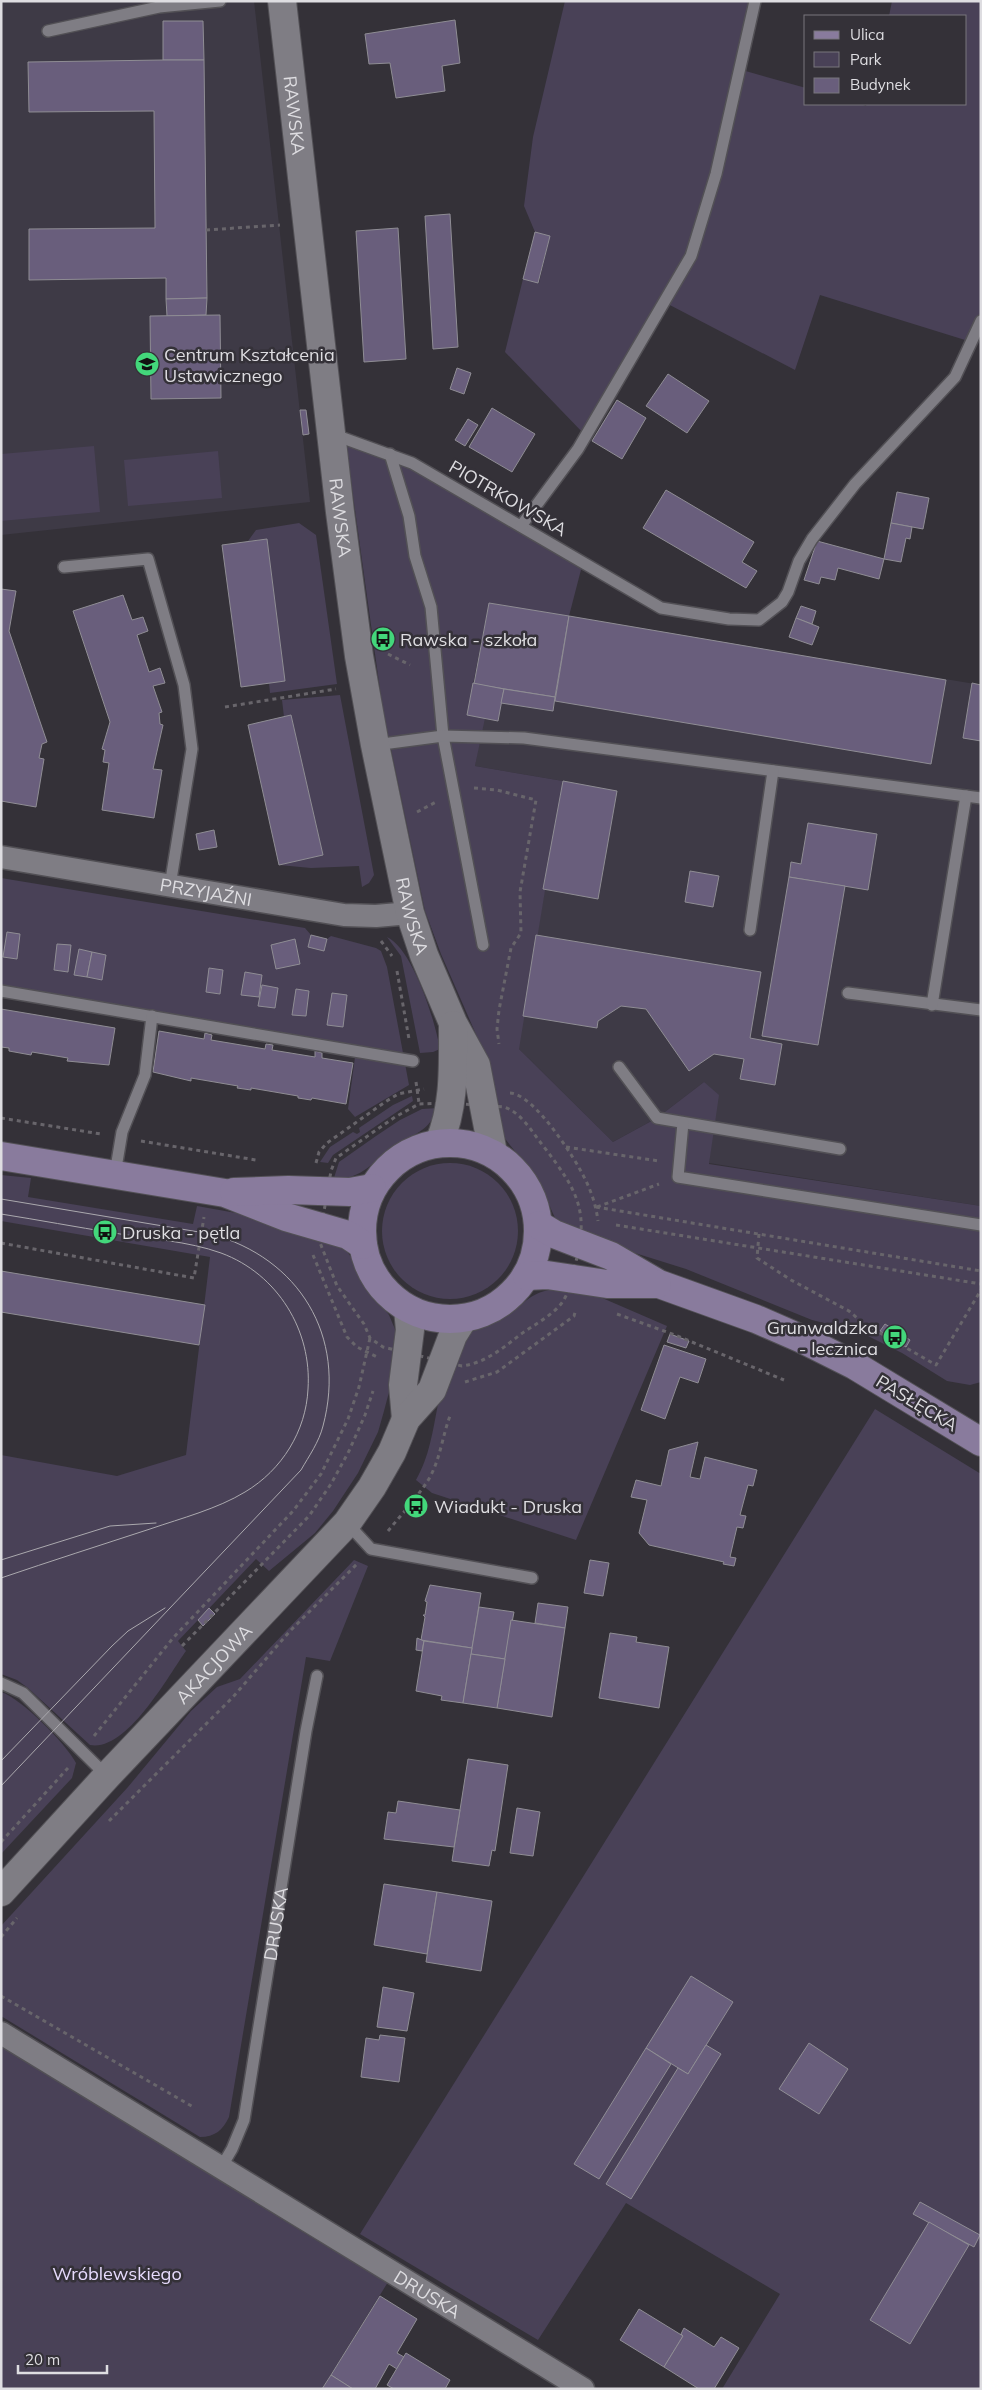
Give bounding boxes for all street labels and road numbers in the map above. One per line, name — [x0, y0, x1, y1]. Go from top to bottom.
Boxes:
street label: RAWSKA — [279, 74, 311, 156]
street label: PIOTRKOWSKA — [445, 455, 571, 541]
street label: RAWSKA — [325, 477, 357, 559]
street label: PRZYJAŹNI — [158, 873, 254, 911]
street label: RAWSKA — [391, 875, 435, 958]
street label: PASŁĘCKA — [872, 1370, 962, 1436]
street label: AKACJOWA — [170, 1619, 257, 1708]
street label: DRUSKA — [258, 1885, 293, 1962]
street label: DRUSKA — [390, 2265, 465, 2323]

